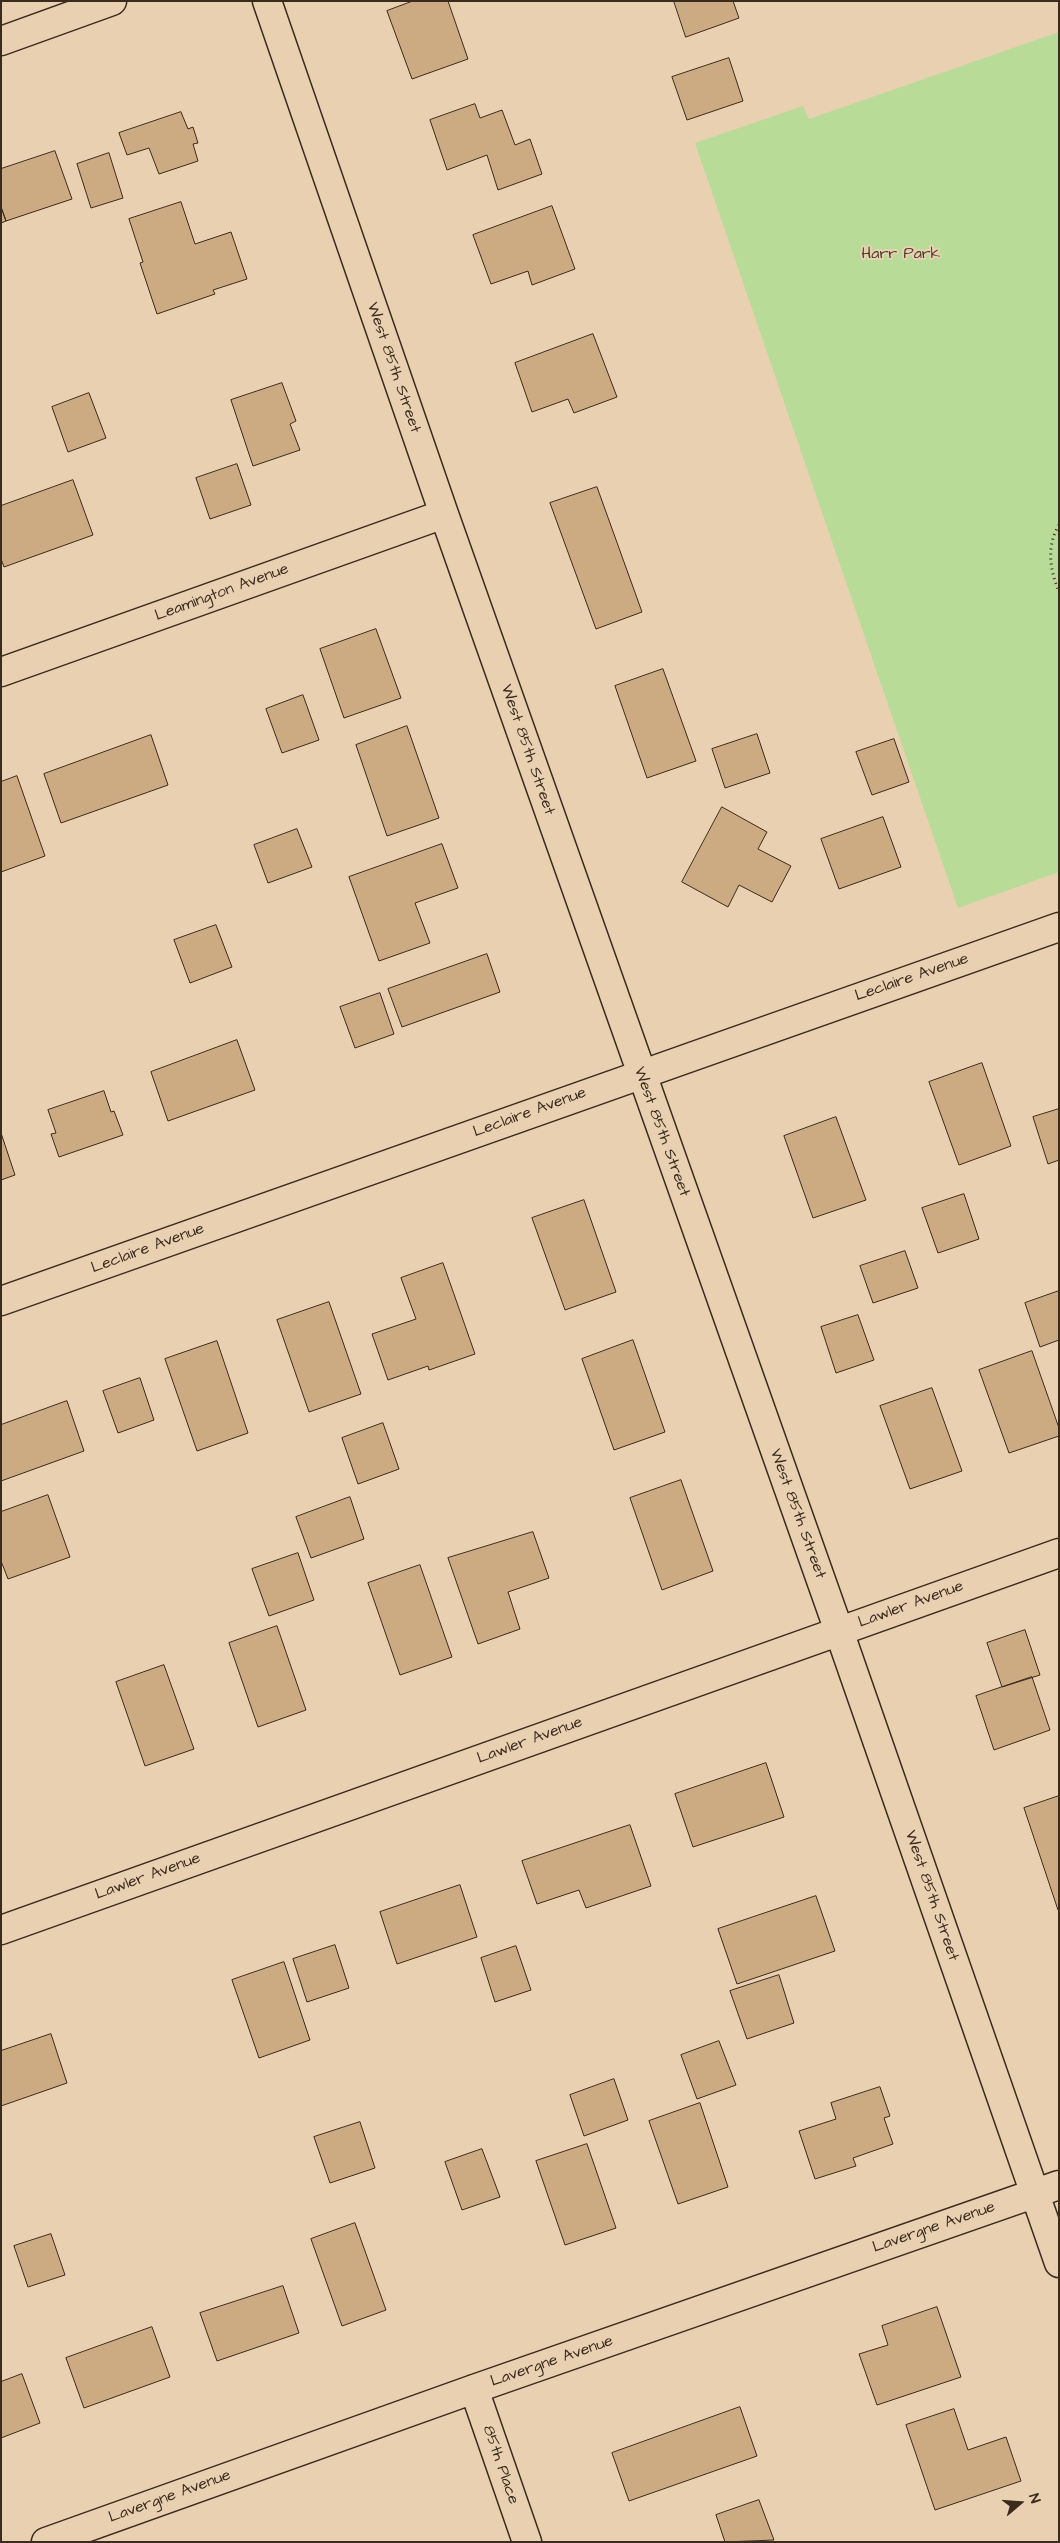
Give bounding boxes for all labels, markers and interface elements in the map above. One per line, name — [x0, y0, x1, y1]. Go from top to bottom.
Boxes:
park label: Harr Park — [862, 245, 940, 265]
street label: West 85th Street — [362, 300, 424, 436]
street label: Leamington Avenue — [153, 560, 291, 626]
street label: West 85th Street — [496, 682, 558, 818]
street label: Leclaire Avenue — [853, 950, 971, 1006]
street label: West 85th Street — [629, 1065, 693, 1199]
street label: Leclaire Avenue — [471, 1084, 589, 1142]
street label: Leclaire Avenue — [89, 1220, 207, 1278]
street label: West 85th Street — [765, 1447, 829, 1581]
street label: Lawler Avenue — [856, 1577, 966, 1633]
street label: Lawler Avenue — [475, 1713, 585, 1769]
street label: West 85th Street — [900, 1828, 962, 1964]
street label: Lawler Avenue — [93, 1849, 203, 1905]
street label: Lavergne Avenue — [870, 2198, 998, 2258]
street label: Lavergne Avenue — [488, 2332, 616, 2392]
street label: 85th Place — [478, 2423, 522, 2507]
street label: Lavergne Avenue — [106, 2466, 234, 2528]
north arrow — [995, 2478, 1045, 2528]
text: N — [1023, 2491, 1045, 2506]

